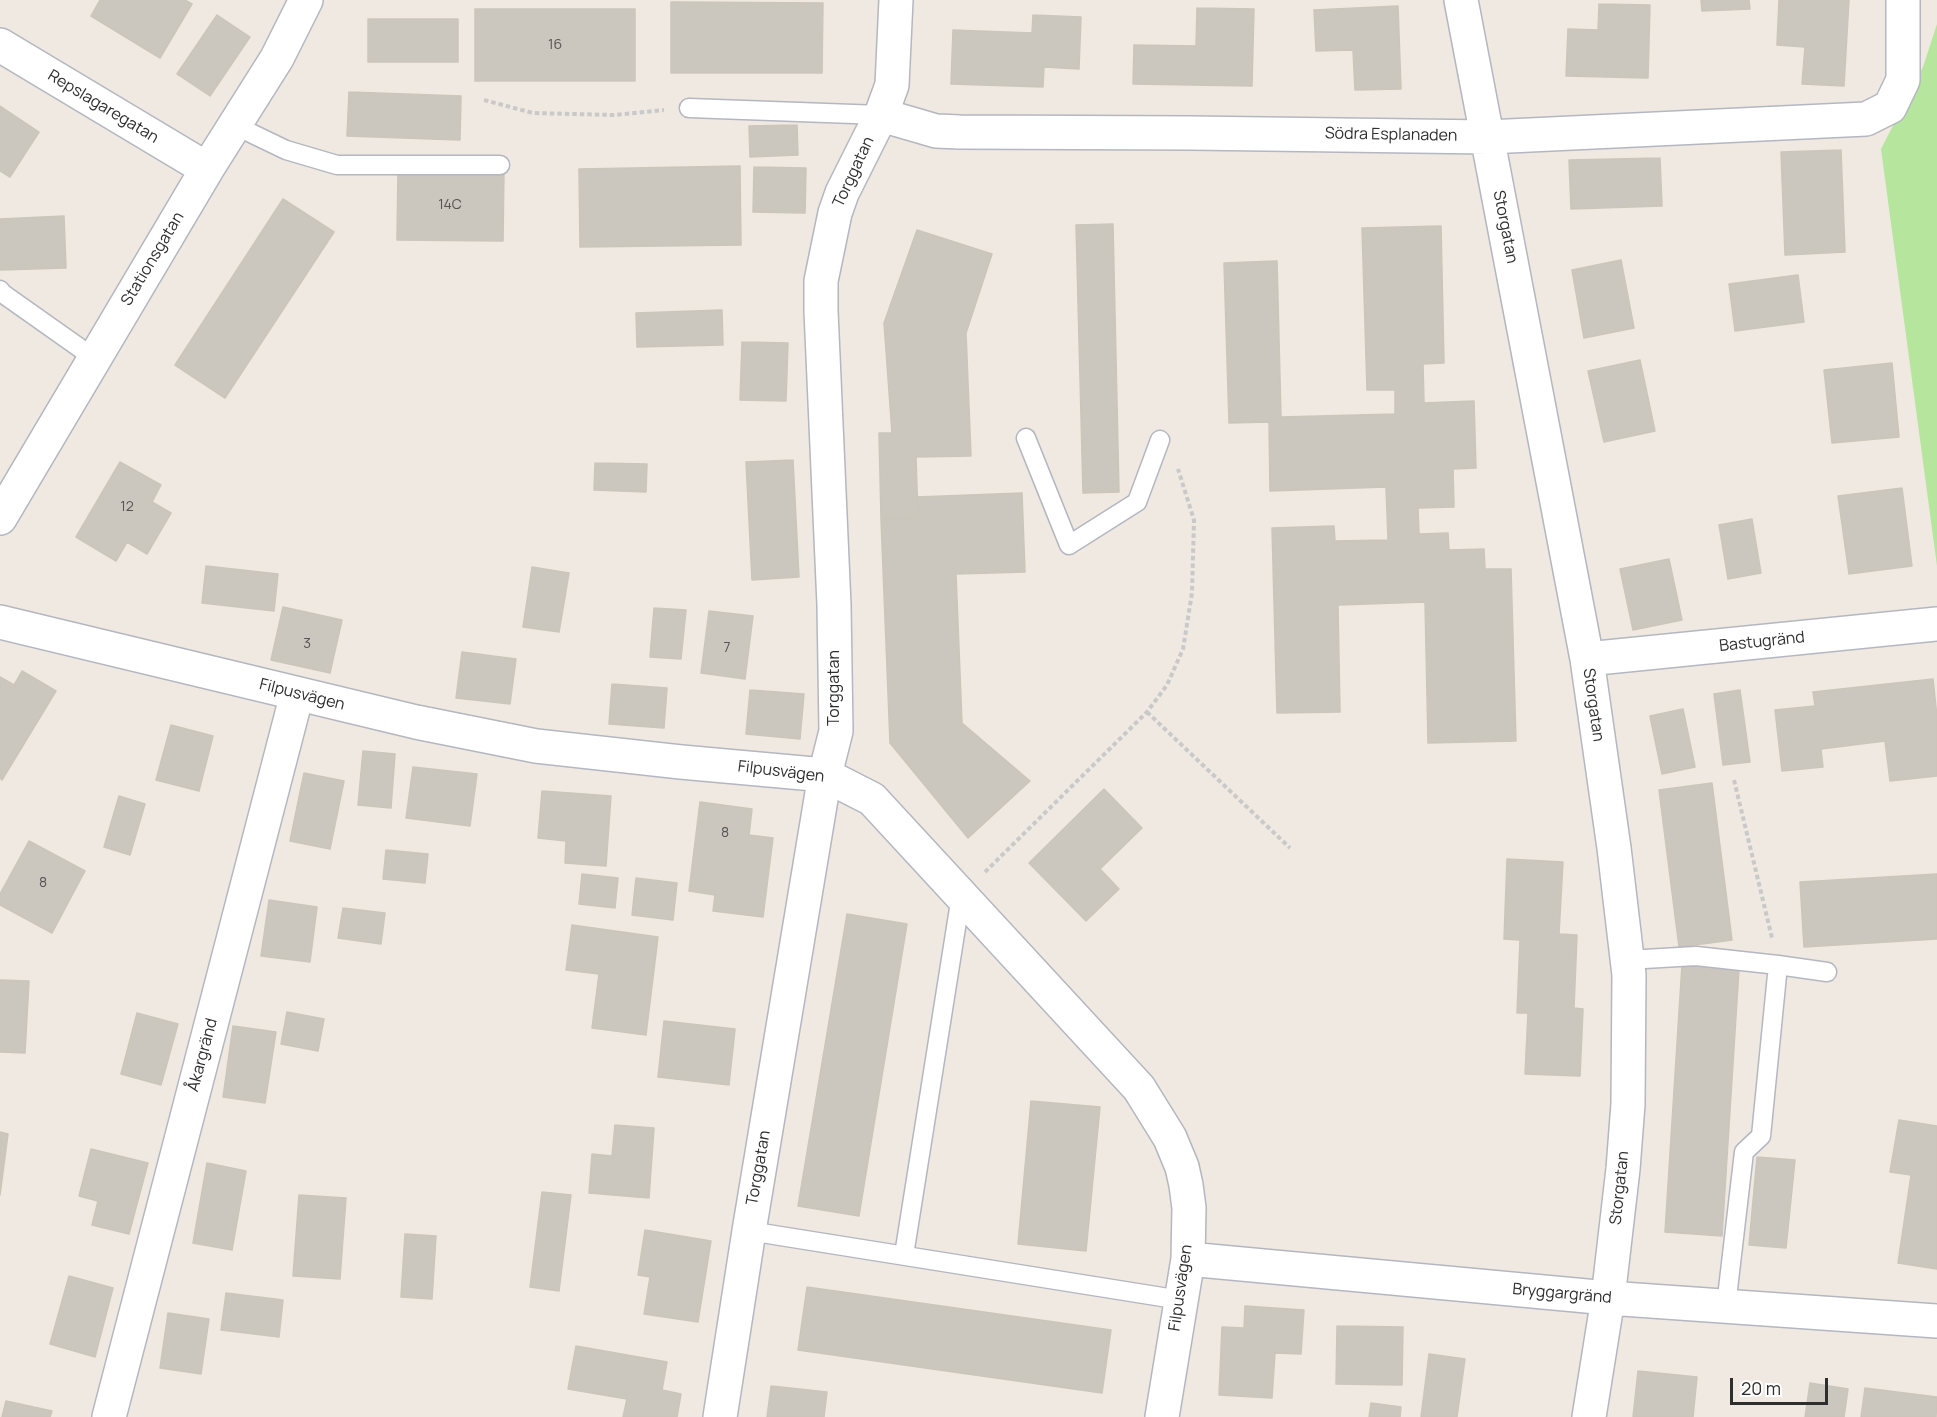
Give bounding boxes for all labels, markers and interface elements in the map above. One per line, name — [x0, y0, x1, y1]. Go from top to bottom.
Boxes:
house number: 16 — [548, 37, 562, 53]
street label: Repslagaregatan — [44, 66, 162, 148]
street label: Södra Esplanaden — [1325, 124, 1457, 146]
street label: Torggatan — [829, 134, 879, 210]
street label: Storgatan — [1489, 189, 1521, 265]
house number: 14C — [438, 197, 462, 213]
street label: Stationsgatan — [118, 209, 188, 309]
house number: 12 — [120, 499, 134, 515]
street label: Bastugränd — [1718, 628, 1806, 656]
house number: 3 — [303, 636, 311, 652]
house number: 7 — [723, 640, 731, 656]
street label: Torggatan — [825, 650, 845, 726]
street label: Storgatan — [1578, 667, 1608, 743]
street label: Filpusvägen — [257, 675, 347, 715]
street label: Filpusvägen — [737, 757, 825, 787]
house number: 8 — [721, 825, 729, 841]
house number: 8 — [39, 875, 47, 891]
street label: Åkargränd — [184, 1016, 222, 1094]
street label: Torggatan — [743, 1129, 775, 1207]
street label: Storgatan — [1607, 1150, 1633, 1226]
street label: Filpusvägen — [1165, 1243, 1197, 1333]
street label: Bryggargränd — [1511, 1280, 1613, 1308]
scale bar — [1733, 1366, 1830, 1404]
text: 20 m — [1741, 1376, 1781, 1400]

